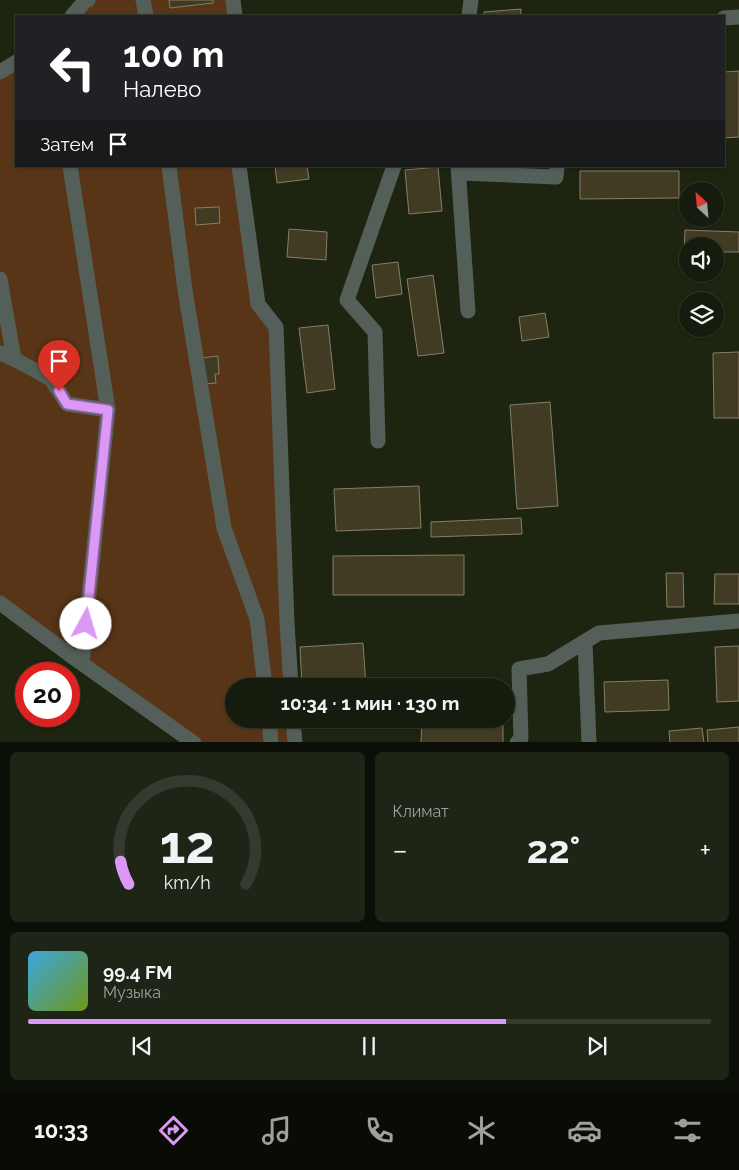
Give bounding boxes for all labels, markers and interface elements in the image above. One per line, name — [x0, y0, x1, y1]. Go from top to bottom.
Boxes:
text: 100 m — [123, 34, 224, 75]
icon: left — [40, 35, 105, 100]
text: Налево — [123, 76, 201, 102]
icon: arrive — [104, 130, 132, 158]
text: Затем — [40, 133, 94, 155]
north arrow — [679, 182, 724, 228]
map controls — [679, 182, 724, 337]
button: sound — [679, 237, 724, 282]
button: layers — [679, 292, 724, 337]
pin — [38, 340, 80, 391]
icon: arrive — [45, 347, 73, 375]
position arrow — [59, 597, 111, 649]
speed limit sign: 20 — [15, 662, 80, 727]
text: 10:34 · 1 мин · 130 m — [281, 692, 459, 714]
text: Климат — [393, 802, 449, 821]
text: 12 — [160, 814, 215, 875]
text: 22° — [527, 827, 580, 872]
text: − — [393, 834, 408, 867]
text: + — [699, 834, 711, 867]
text: km/h — [164, 872, 211, 893]
text: 99.4 FM — [103, 961, 172, 983]
text: Музыка — [103, 983, 161, 1002]
icon: previous — [128, 1032, 156, 1060]
icon: pause — [355, 1032, 383, 1060]
icon: next — [583, 1032, 611, 1060]
icon: directions — [156, 1113, 191, 1148]
icon: music — [259, 1113, 294, 1148]
icon: phone — [362, 1113, 397, 1148]
icon: climate — [464, 1113, 499, 1148]
icon: car — [567, 1113, 602, 1148]
icon: filters — [670, 1113, 705, 1148]
text: 10:33 — [34, 1117, 88, 1143]

